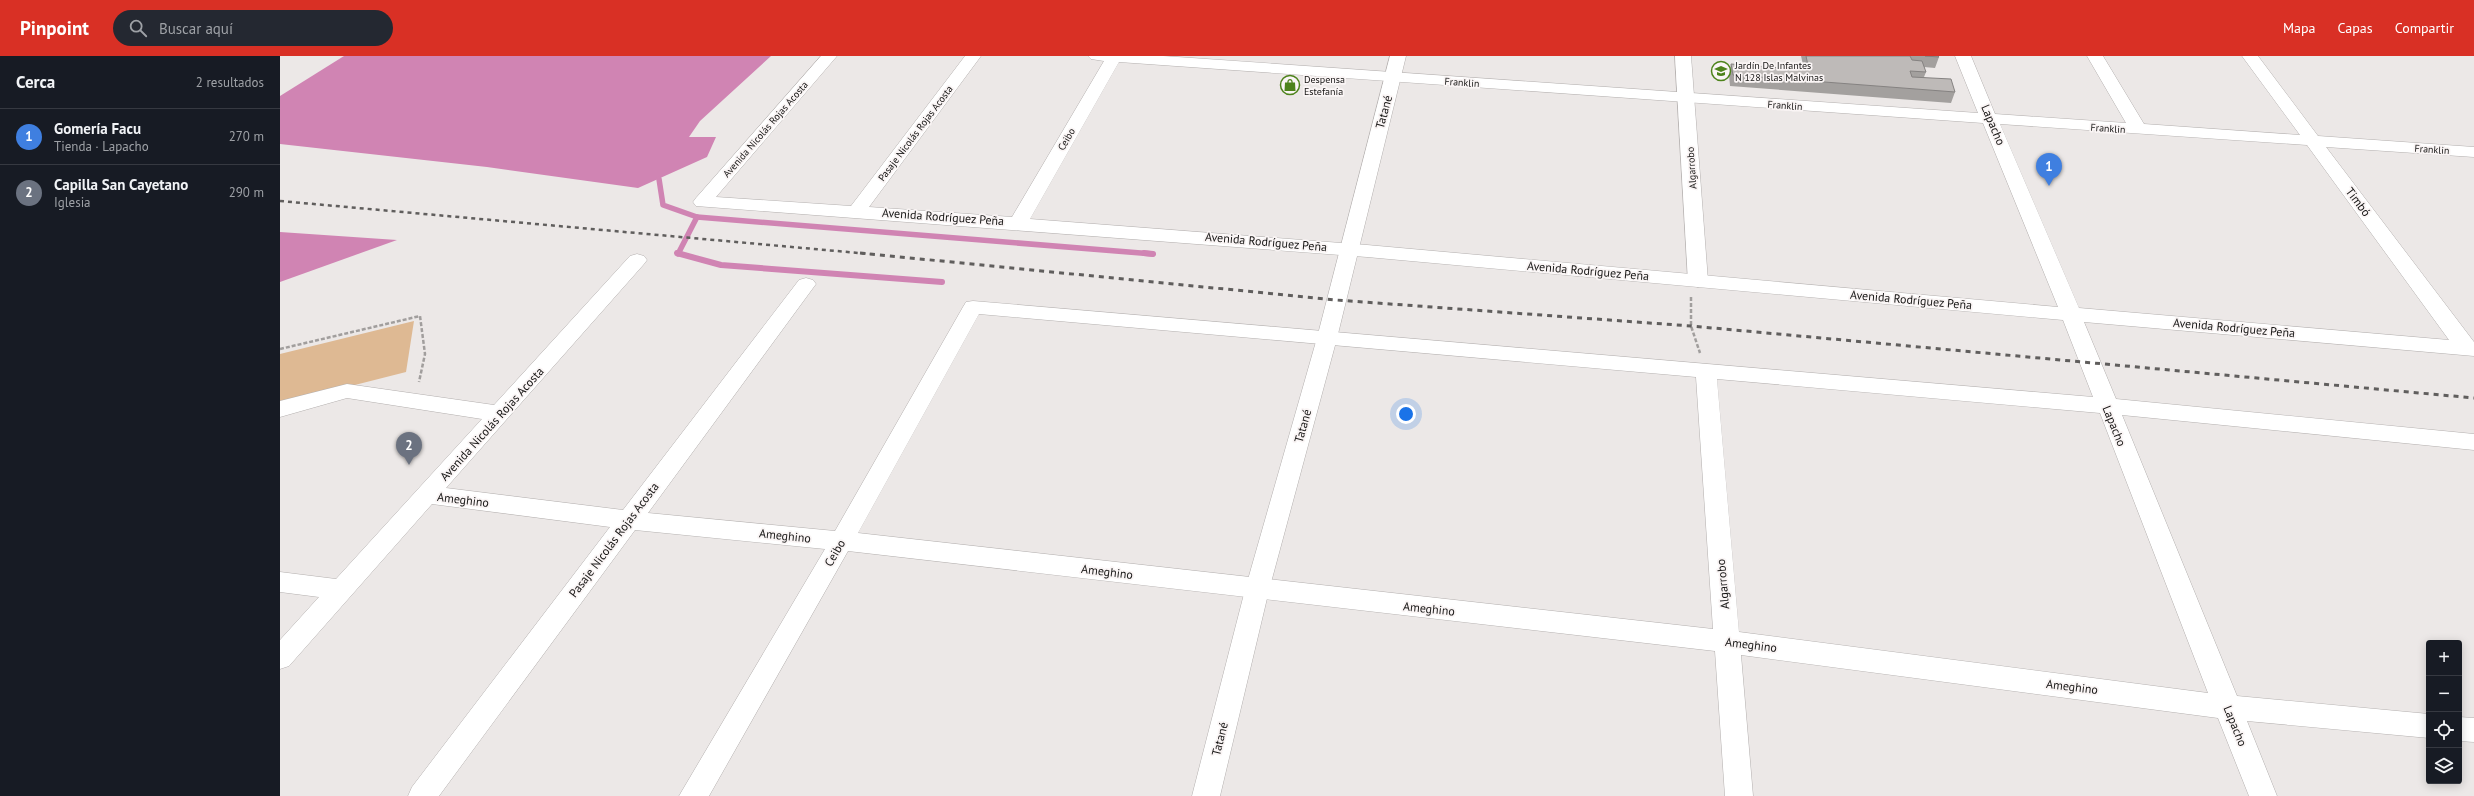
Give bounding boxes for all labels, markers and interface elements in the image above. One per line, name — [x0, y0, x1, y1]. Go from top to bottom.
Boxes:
search box — [113, 10, 393, 46]
text: Pinpoint — [20, 16, 89, 40]
icon: search — [127, 17, 149, 39]
text: Buscar aquí — [159, 19, 233, 38]
text: Mapa — [2283, 19, 2316, 37]
text: Capas — [2338, 19, 2373, 37]
text: Compartir — [2395, 19, 2454, 37]
place label: Jardín De Infantes N 128 Islas Malvinas — [1734, 59, 1823, 84]
school or university icon: Jardín De Infantes N 128 Islas Malvinas — [1710, 60, 1732, 82]
text: Cerca — [16, 71, 55, 93]
place label: Despensa Estefanía — [1304, 73, 1345, 98]
text: 2 resultados — [196, 74, 264, 91]
shop icon: Despensa Estefanía — [1279, 74, 1301, 96]
street label: Franklin — [1444, 75, 1480, 90]
street label: Avenida Nicolás Rojas Acosta — [720, 79, 811, 180]
street label: Pasaje Nicolás Rojas Acosta — [875, 83, 956, 184]
street label: Tatané — [1372, 93, 1395, 130]
street label: Franklin — [1767, 98, 1803, 113]
street label: Lapacho — [1978, 102, 2009, 147]
text: Gomería Facu — [54, 119, 141, 138]
street label: Franklin — [2090, 121, 2126, 136]
street label: Ceibo — [1055, 126, 1078, 153]
text: 1 — [25, 128, 33, 145]
text: 270 m — [229, 128, 264, 145]
text: Tienda · Lapacho — [54, 138, 149, 155]
street label: Franklin — [2414, 142, 2450, 157]
street label: Algarrobo — [1684, 147, 1699, 189]
pin: 1 — [2036, 153, 2062, 186]
text: Capilla San Cayetano — [54, 175, 188, 194]
text: 2 — [25, 184, 33, 201]
text: 290 m — [229, 184, 264, 201]
street label: Timbó — [2343, 184, 2374, 219]
text: Iglesia — [54, 194, 91, 211]
street label: Avenida Rodríguez Peña — [881, 205, 1005, 228]
street label: Avenida Rodríguez Peña — [1204, 229, 1328, 254]
street label: Avenida Rodríguez Peña — [1526, 258, 1650, 283]
street label: Avenida Rodríguez Peña — [1849, 287, 1973, 312]
street label: Avenida Rodríguez Peña — [2172, 315, 2296, 340]
street label: Avenida Nicolás Rojas Acosta — [437, 364, 547, 484]
street label: Lapacho — [2099, 403, 2129, 448]
your location — [1396, 404, 1416, 424]
street label: Tatané — [1291, 407, 1314, 444]
pin: 2 — [396, 432, 422, 465]
street label: Pasaje Nicolás Rojas Acosta — [566, 479, 662, 600]
street label: Ameghino — [436, 489, 490, 510]
street label: Ameghino — [758, 525, 812, 546]
street label: Ceibo — [821, 537, 848, 569]
street label: Algarrobo — [1713, 558, 1732, 610]
street label: Ameghino — [1080, 561, 1134, 582]
street label: Ameghino — [1402, 598, 1456, 619]
street label: Ameghino — [1724, 634, 1778, 655]
map controls — [2426, 640, 2462, 784]
button: + — [2426, 640, 2462, 676]
street label: Ameghino — [2045, 676, 2099, 697]
button: − — [2426, 676, 2462, 712]
street label: Lapacho — [2220, 703, 2250, 748]
button: locate — [2426, 712, 2462, 748]
street label: Tatané — [1208, 721, 1231, 757]
button: layers — [2426, 748, 2462, 784]

